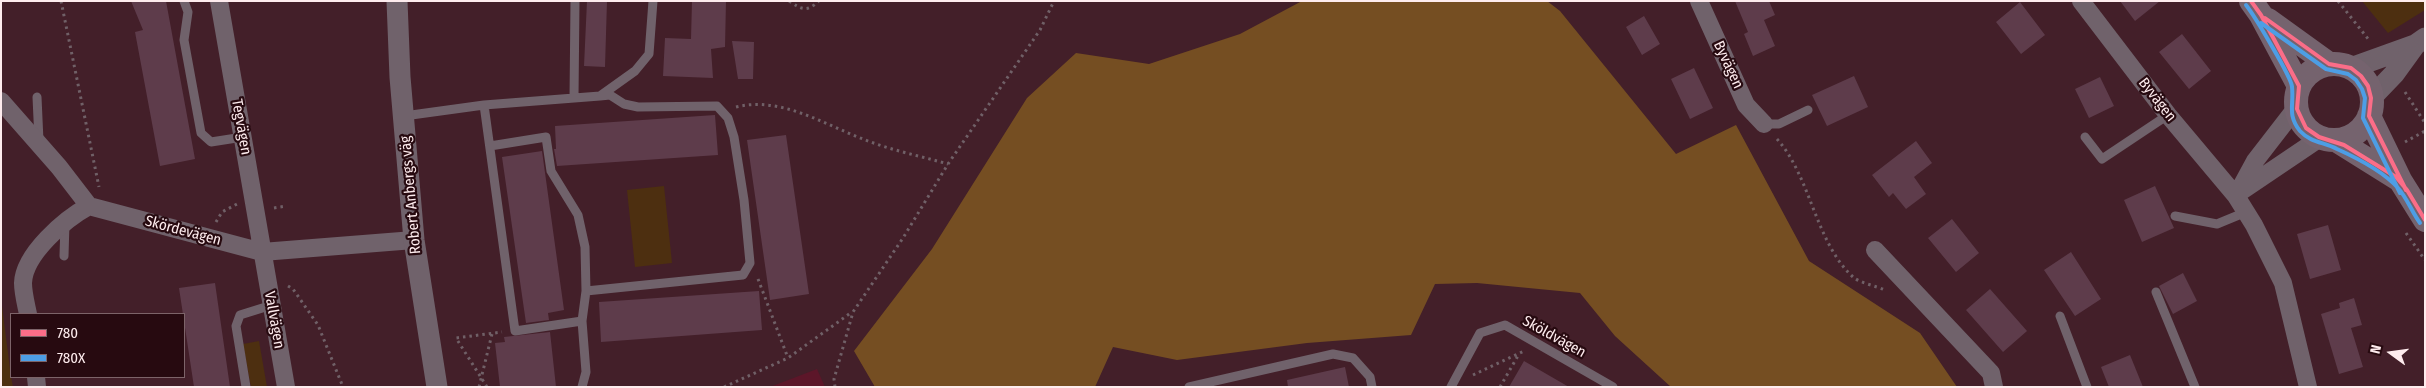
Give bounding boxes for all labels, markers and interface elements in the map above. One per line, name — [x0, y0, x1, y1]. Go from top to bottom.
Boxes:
street label: Byvägen — [1709, 38, 1747, 92]
street label: Byvägen — [2134, 74, 2180, 126]
street label: Tegvägen — [227, 98, 255, 156]
street label: Robert Anbergs väg — [397, 135, 425, 255]
street label: Skördevägen — [143, 212, 223, 250]
street label: Vallvägen — [260, 290, 288, 350]
street label: Sköldvägen — [1519, 312, 1589, 362]
legend — [10, 313, 185, 378]
text: 780 — [57, 324, 78, 342]
north arrow — [2366, 328, 2416, 378]
text: N — [2367, 343, 2385, 355]
text: 780X — [57, 349, 85, 367]

